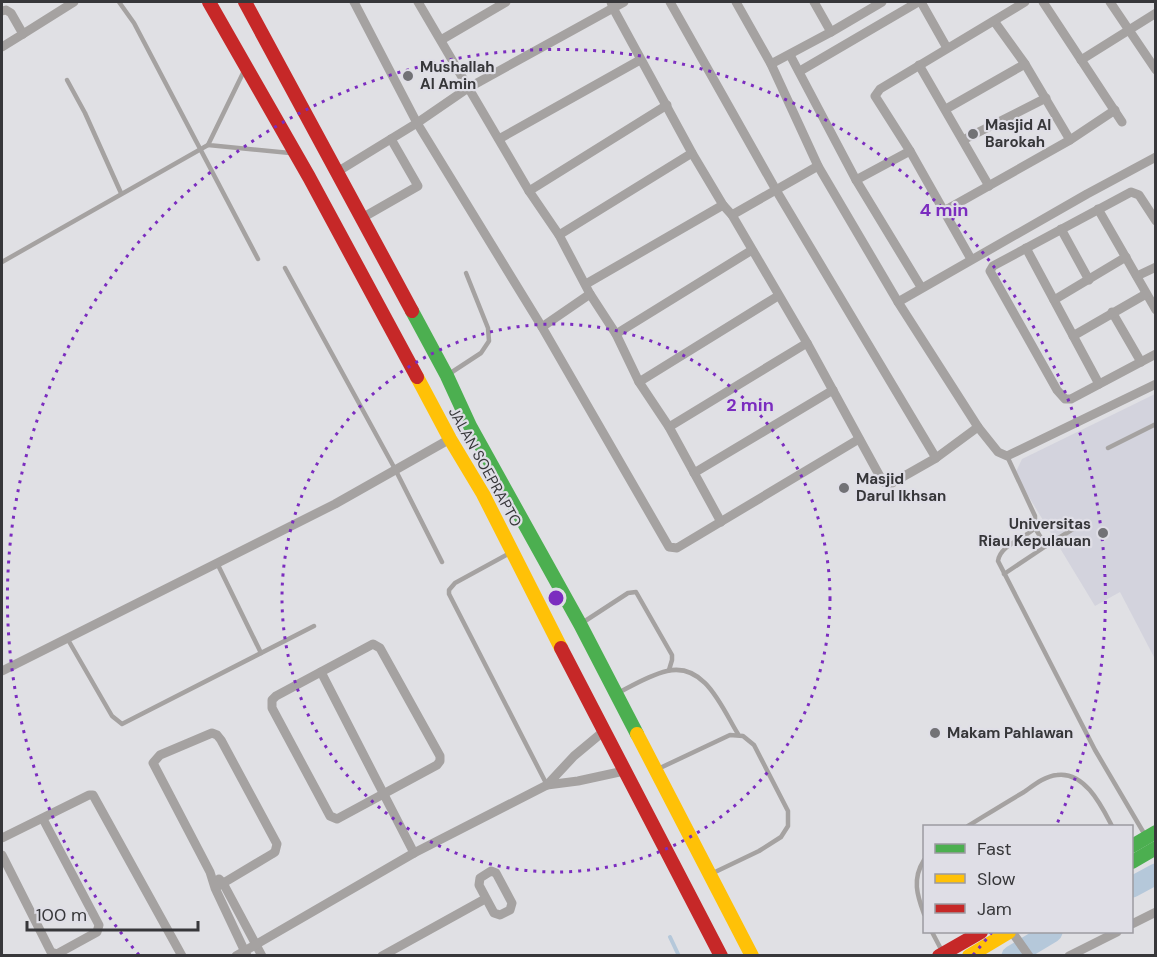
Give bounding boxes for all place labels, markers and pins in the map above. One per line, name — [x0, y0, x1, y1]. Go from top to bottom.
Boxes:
place label: Mushallah Al Amin — [420, 57, 495, 94]
marker: Mushallah Al Amin — [401, 69, 415, 83]
place label: Masjid Al Barokah — [985, 115, 1051, 152]
marker: Masjid Al Barokah — [966, 127, 980, 141]
place label: Masjid Darul Ikhsan — [856, 469, 946, 506]
marker: Masjid Darul Ikhsan — [837, 481, 851, 495]
place label: Universitas Riau Kepulauan — [979, 514, 1091, 551]
marker: Universitas Riau Kepulauan — [1096, 526, 1110, 540]
centre of rings — [546, 588, 566, 608]
place label: Makam Pahlawan — [947, 723, 1073, 743]
marker: Makam Pahlawan — [928, 726, 942, 740]

